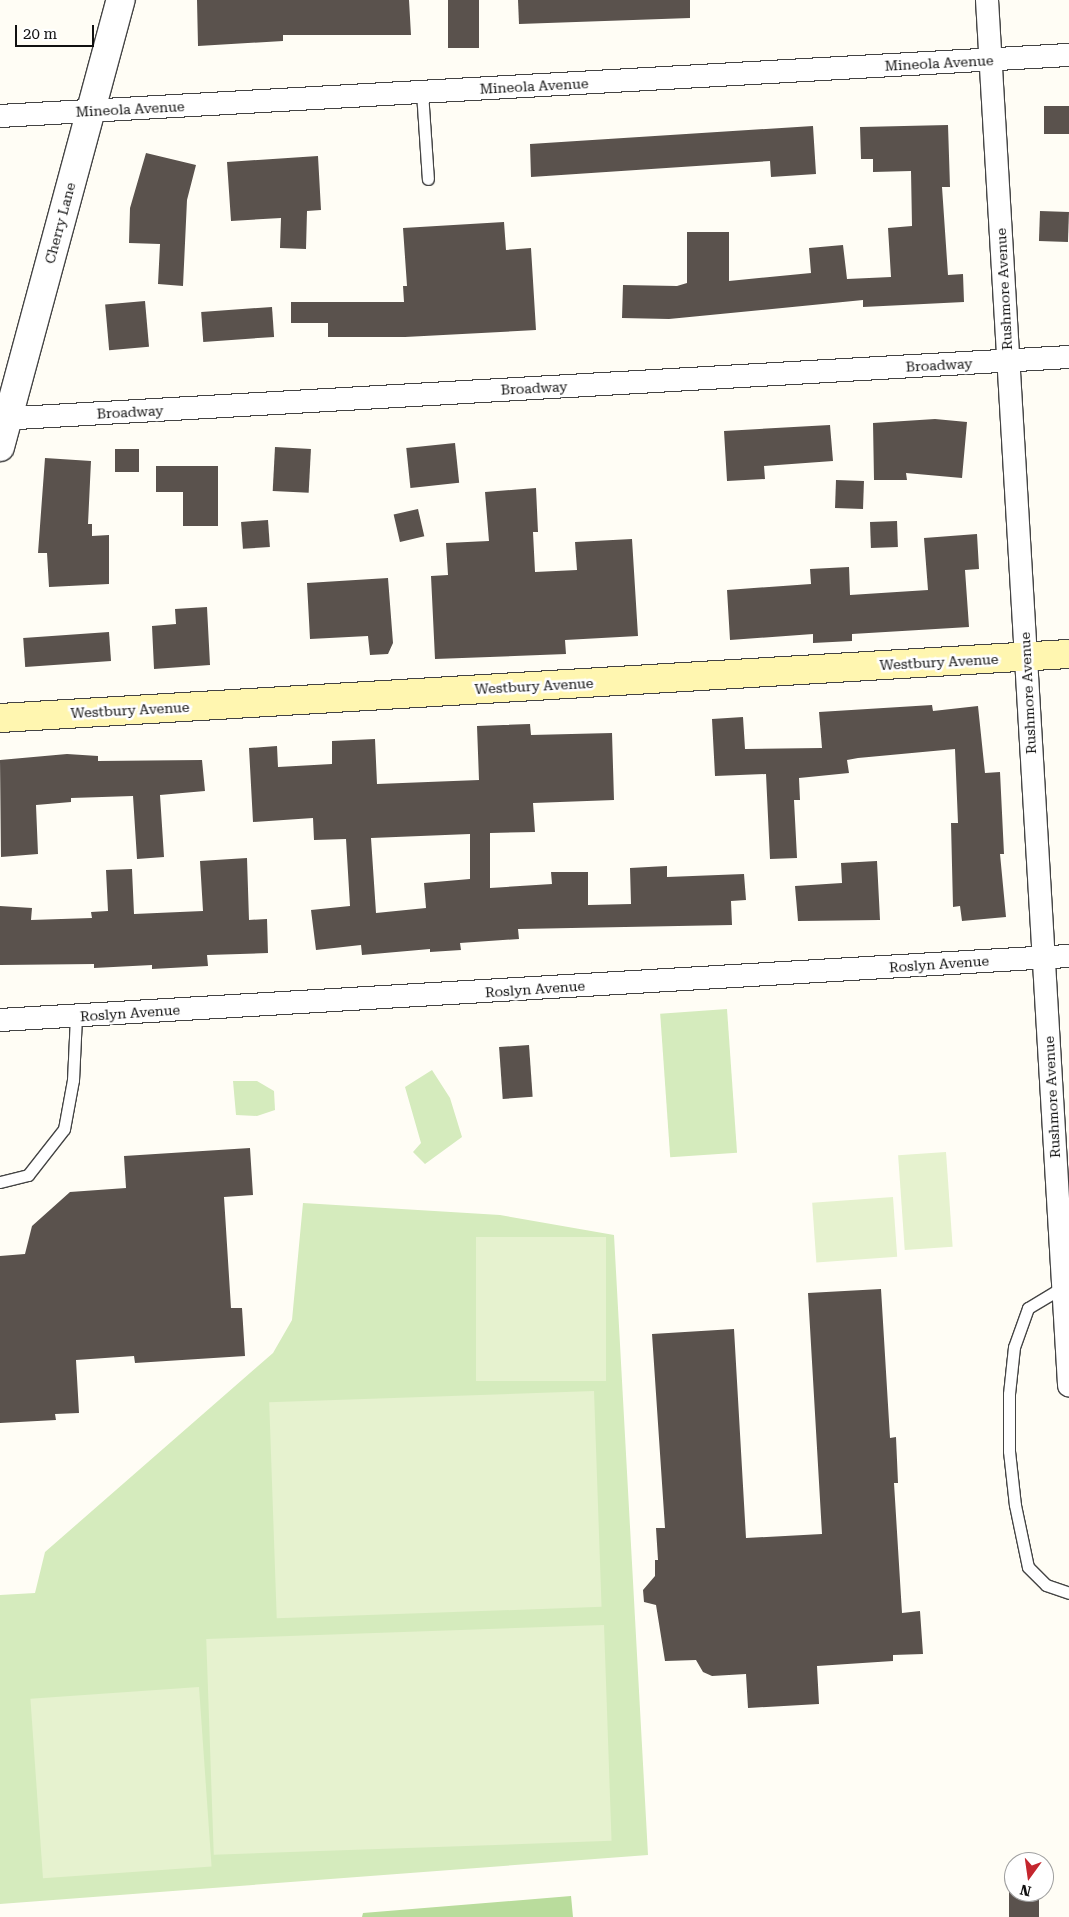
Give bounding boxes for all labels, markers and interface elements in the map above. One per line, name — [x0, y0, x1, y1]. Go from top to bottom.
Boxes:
scale bar — [18, 15, 96, 47]
text: 20 m — [23, 25, 57, 43]
street label: Mineola Avenue — [884, 52, 994, 74]
street label: Mineola Avenue — [479, 75, 589, 97]
street label: Mineola Avenue — [75, 98, 185, 120]
street label: Cherry Lane — [41, 181, 79, 265]
street label: Rushmore Avenue — [992, 228, 1016, 350]
street label: Broadway — [905, 355, 973, 375]
street label: Broadway — [500, 378, 568, 398]
street label: Broadway — [96, 402, 164, 422]
street label: Rushmore Avenue — [1016, 632, 1040, 754]
street label: Westbury Avenue — [879, 650, 999, 674]
street label: Westbury Avenue — [474, 674, 594, 698]
street label: Westbury Avenue — [70, 698, 190, 722]
street label: Roslyn Avenue — [888, 952, 990, 976]
street label: Roslyn Avenue — [484, 977, 586, 1001]
street label: Roslyn Avenue — [79, 1001, 181, 1025]
street label: Rushmore Avenue — [1040, 1036, 1064, 1158]
north arrow — [1004, 1852, 1054, 1902]
text: N — [1018, 1882, 1033, 1900]

